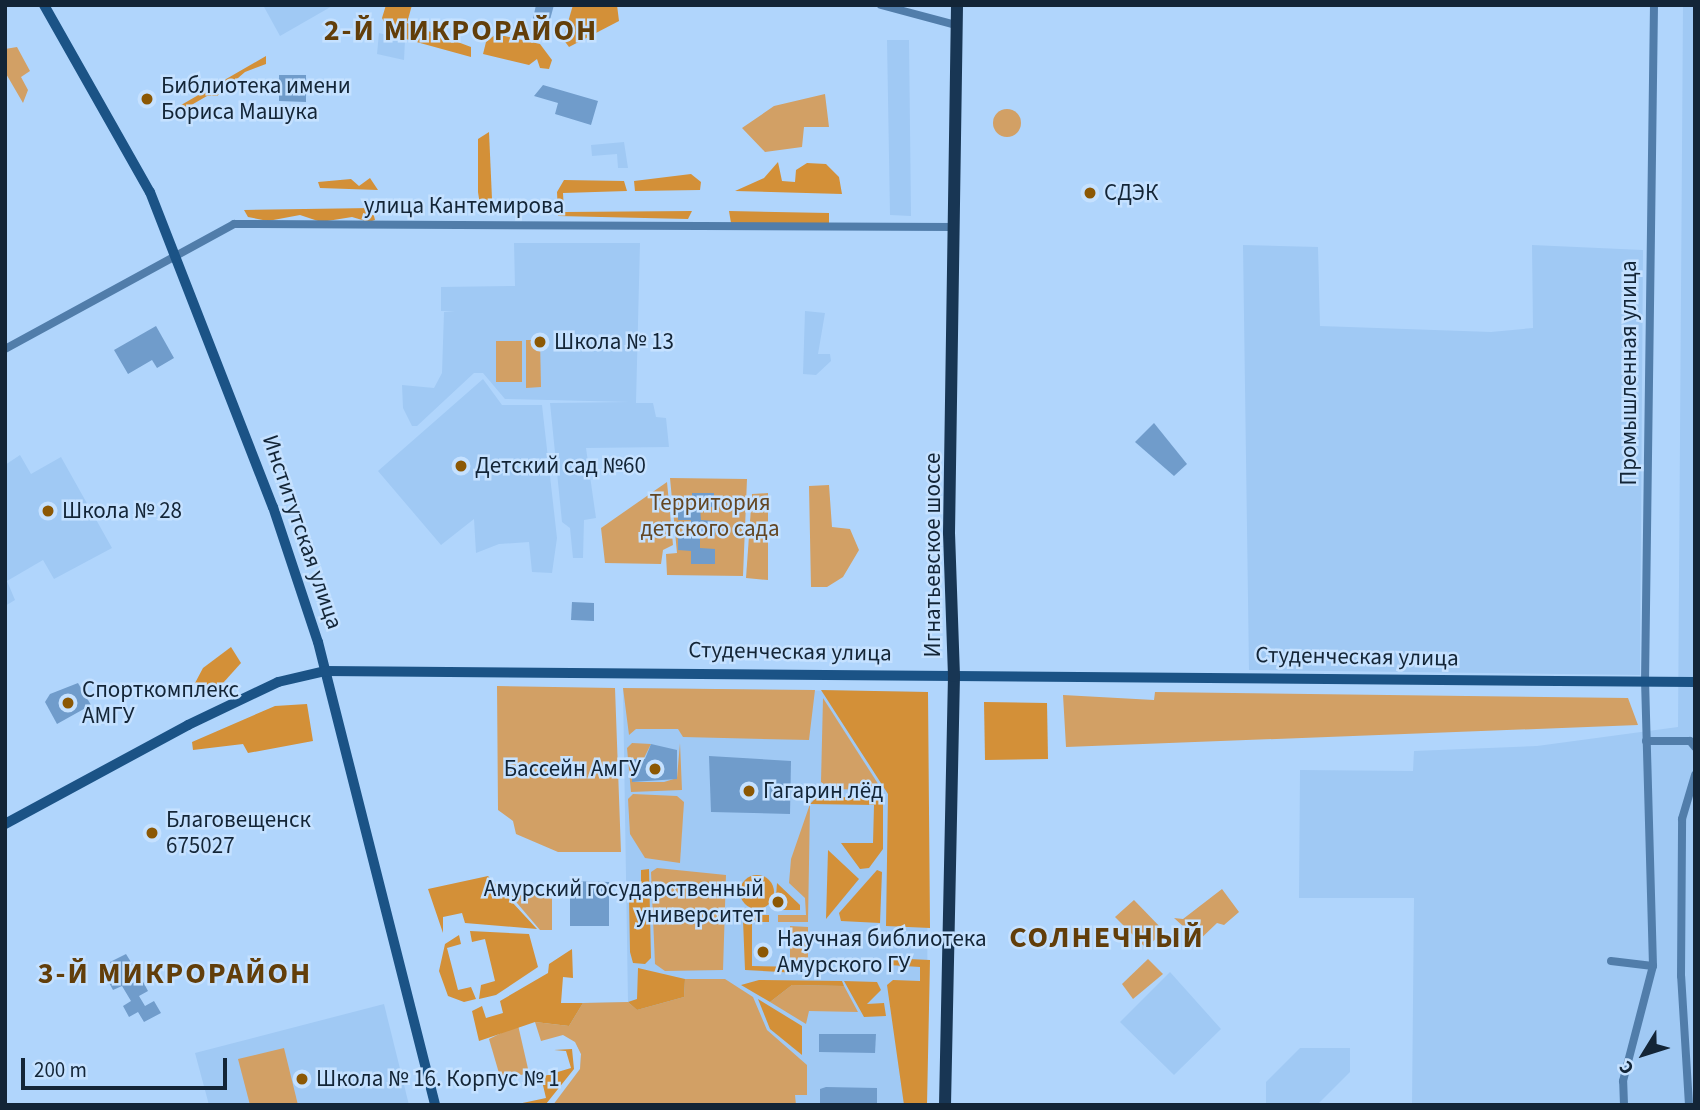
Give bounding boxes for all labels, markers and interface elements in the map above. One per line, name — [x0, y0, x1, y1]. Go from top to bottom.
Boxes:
district label: 2-Й МИКРОРАЙОН — [325, 13, 597, 49]
place label: Библиотека имени Бориса Машука — [161, 72, 351, 126]
marker: Библиотека имени Бориса Машука — [139, 91, 155, 107]
place label: СДЭК — [1104, 179, 1158, 207]
marker: СДЭК — [1082, 185, 1098, 201]
street label: улица Кантемирова — [364, 192, 564, 220]
street label: Промышленная улица — [1615, 260, 1643, 486]
place label: Школа № 13 — [554, 328, 674, 356]
marker: Школа № 13 — [532, 334, 548, 350]
street label: Институтская улица — [256, 431, 348, 633]
place label: Детский сад №60 — [475, 452, 646, 480]
street label: Игнатьевское шоссе — [919, 453, 947, 657]
marker: Детский сад №60 — [453, 458, 469, 474]
park label: Территория детского сада — [641, 489, 779, 543]
place label: Школа № 28 — [62, 497, 182, 525]
marker: Школа № 28 — [40, 503, 56, 519]
street label: Студенческая улица — [688, 636, 892, 668]
street label: Студенческая улица — [1255, 641, 1459, 673]
place label: Спорткомплекс АМГУ — [82, 676, 239, 730]
marker: Спорткомплекс АМГУ — [60, 695, 76, 711]
place label: Бассейн АмГУ — [504, 755, 641, 783]
marker: Бассейн АмГУ — [647, 761, 663, 777]
place label: Гагарин лёд — [763, 777, 883, 805]
marker: Гагарин лёд — [741, 783, 757, 799]
place label: Благовещенск 675027 — [166, 806, 311, 860]
marker: Благовещенск 675027 — [144, 825, 160, 841]
place label: Амурский государственный университет — [484, 875, 764, 929]
marker: Амурский государственный университет — [770, 894, 786, 910]
district label: СОЛНЕЧНЫЙ — [1010, 920, 1204, 956]
place label: Научная библиотека Амурского ГУ — [777, 925, 987, 979]
marker: Научная библиотека Амурского ГУ — [755, 944, 771, 960]
district label: 3-Й МИКРОРАЙОН — [39, 956, 311, 992]
north arrow — [1609, 1019, 1679, 1089]
scale bar — [24, 1044, 231, 1088]
text: 200 m — [34, 1055, 87, 1085]
text: С — [1613, 1055, 1641, 1080]
place label: Школа № 16. Корпус № 1 — [316, 1065, 560, 1093]
marker: Школа № 16. Корпус № 1 — [294, 1071, 310, 1087]

